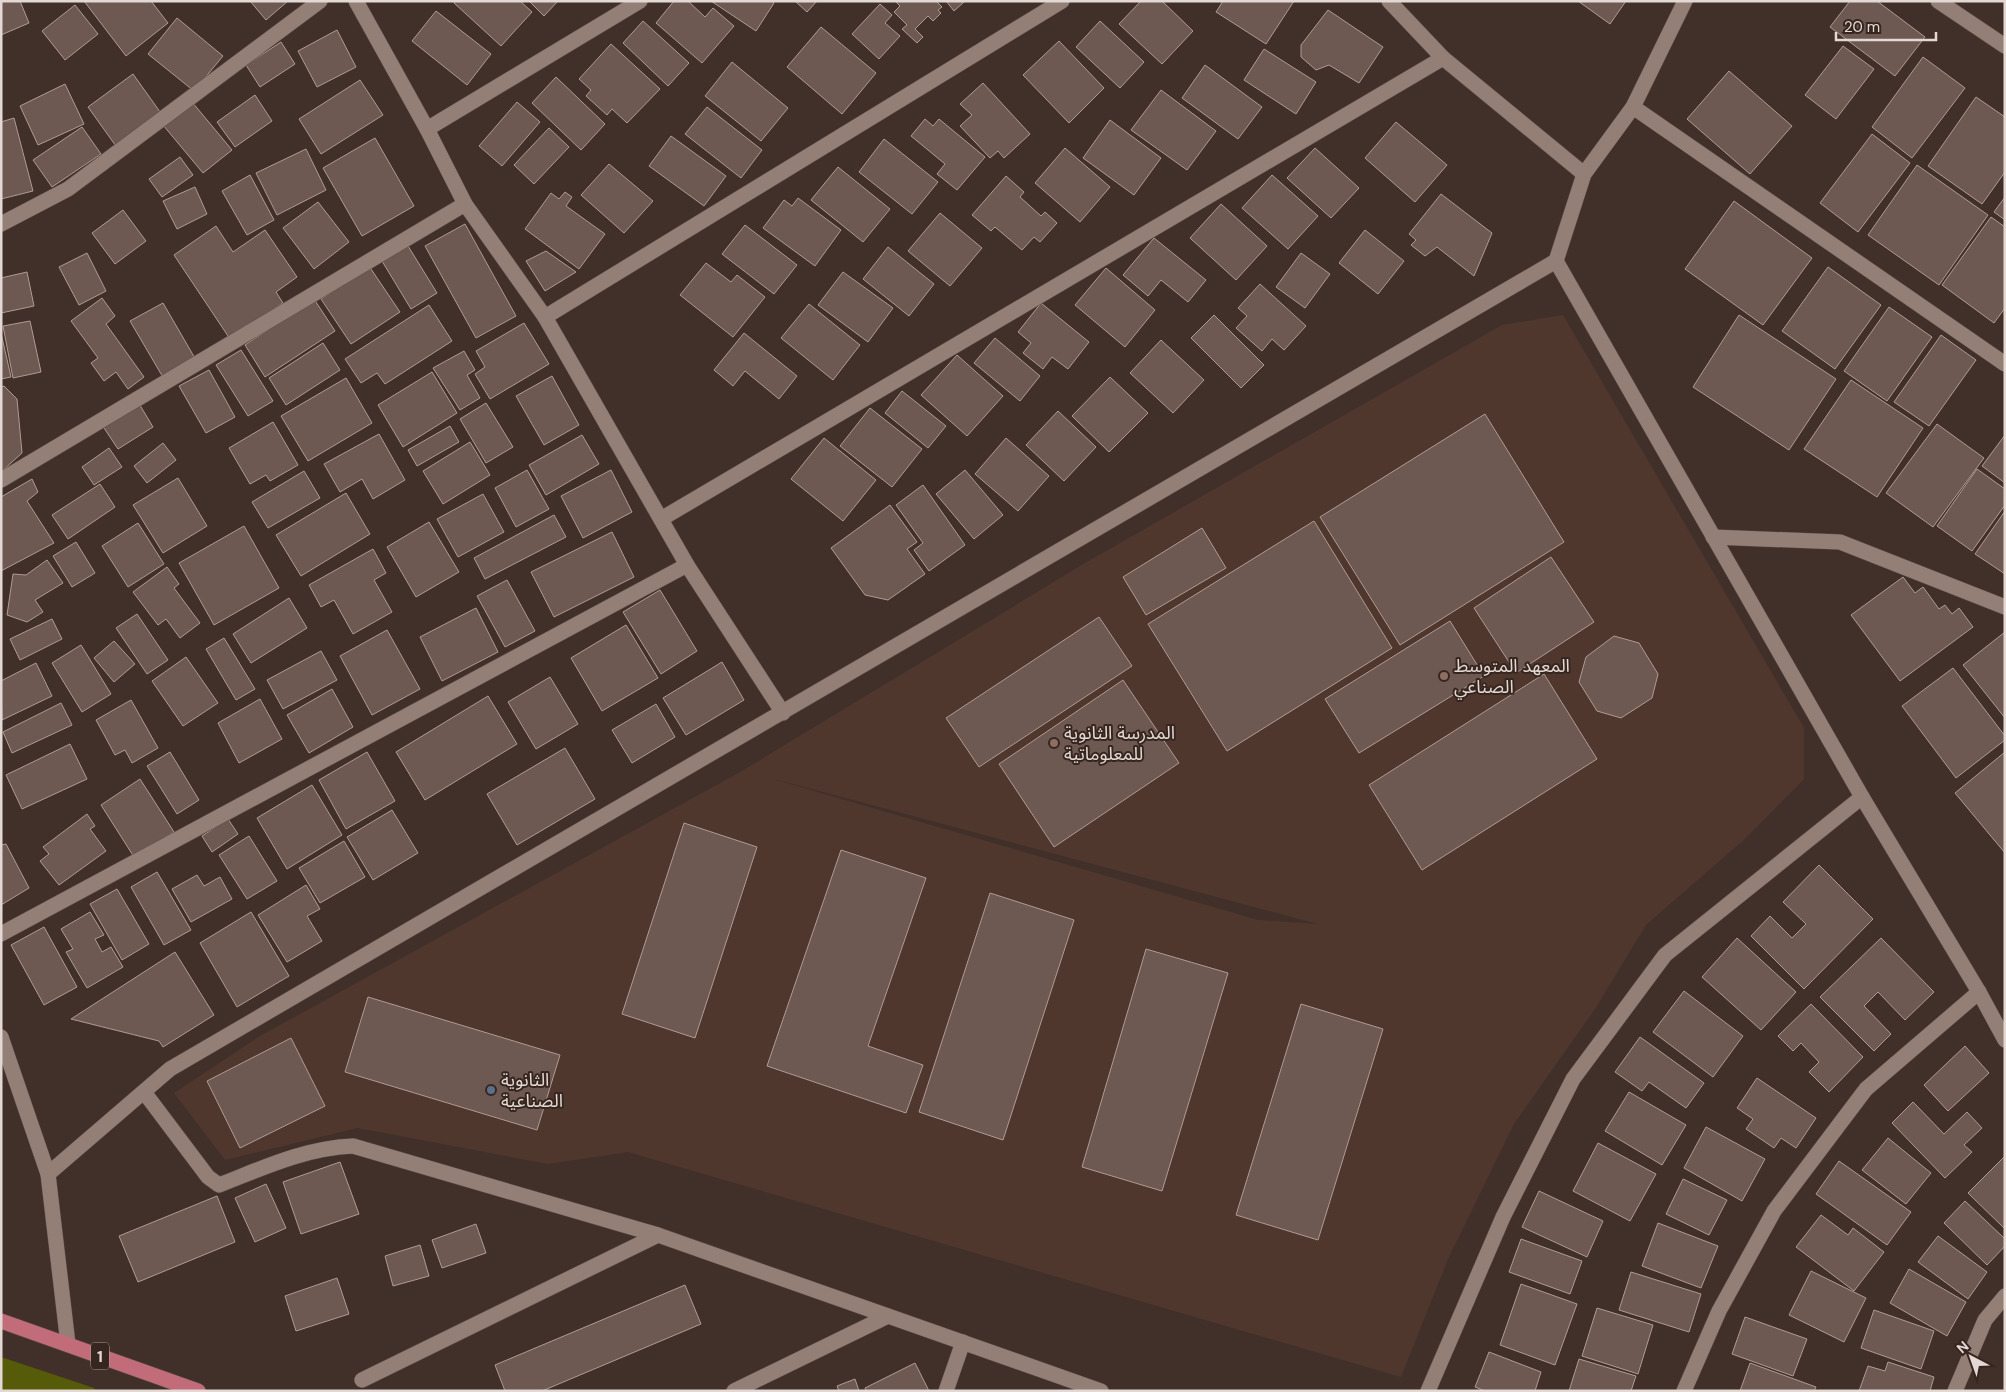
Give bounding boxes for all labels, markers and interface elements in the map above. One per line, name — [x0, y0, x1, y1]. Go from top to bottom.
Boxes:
scale bar — [1836, 10, 1936, 42]
text: 20 m — [1844, 17, 1880, 37]
place label: المعهد المتوسط الصناعي — [1454, 654, 1570, 700]
marker: المعهد المتوسط الصناعي — [1438, 670, 1450, 682]
place label: المدرسة الثانوية للمعلوماتية — [1064, 721, 1175, 766]
marker: المدرسة الثانوية للمعلوماتية — [1048, 737, 1060, 749]
place label: الثانوية الصناعية — [501, 1068, 563, 1113]
marker: الثانوية الصناعية — [485, 1084, 497, 1096]
north arrow — [1946, 1332, 1996, 1382]
text: N — [1953, 1337, 1972, 1357]
road number: 1 — [91, 1342, 109, 1370]

